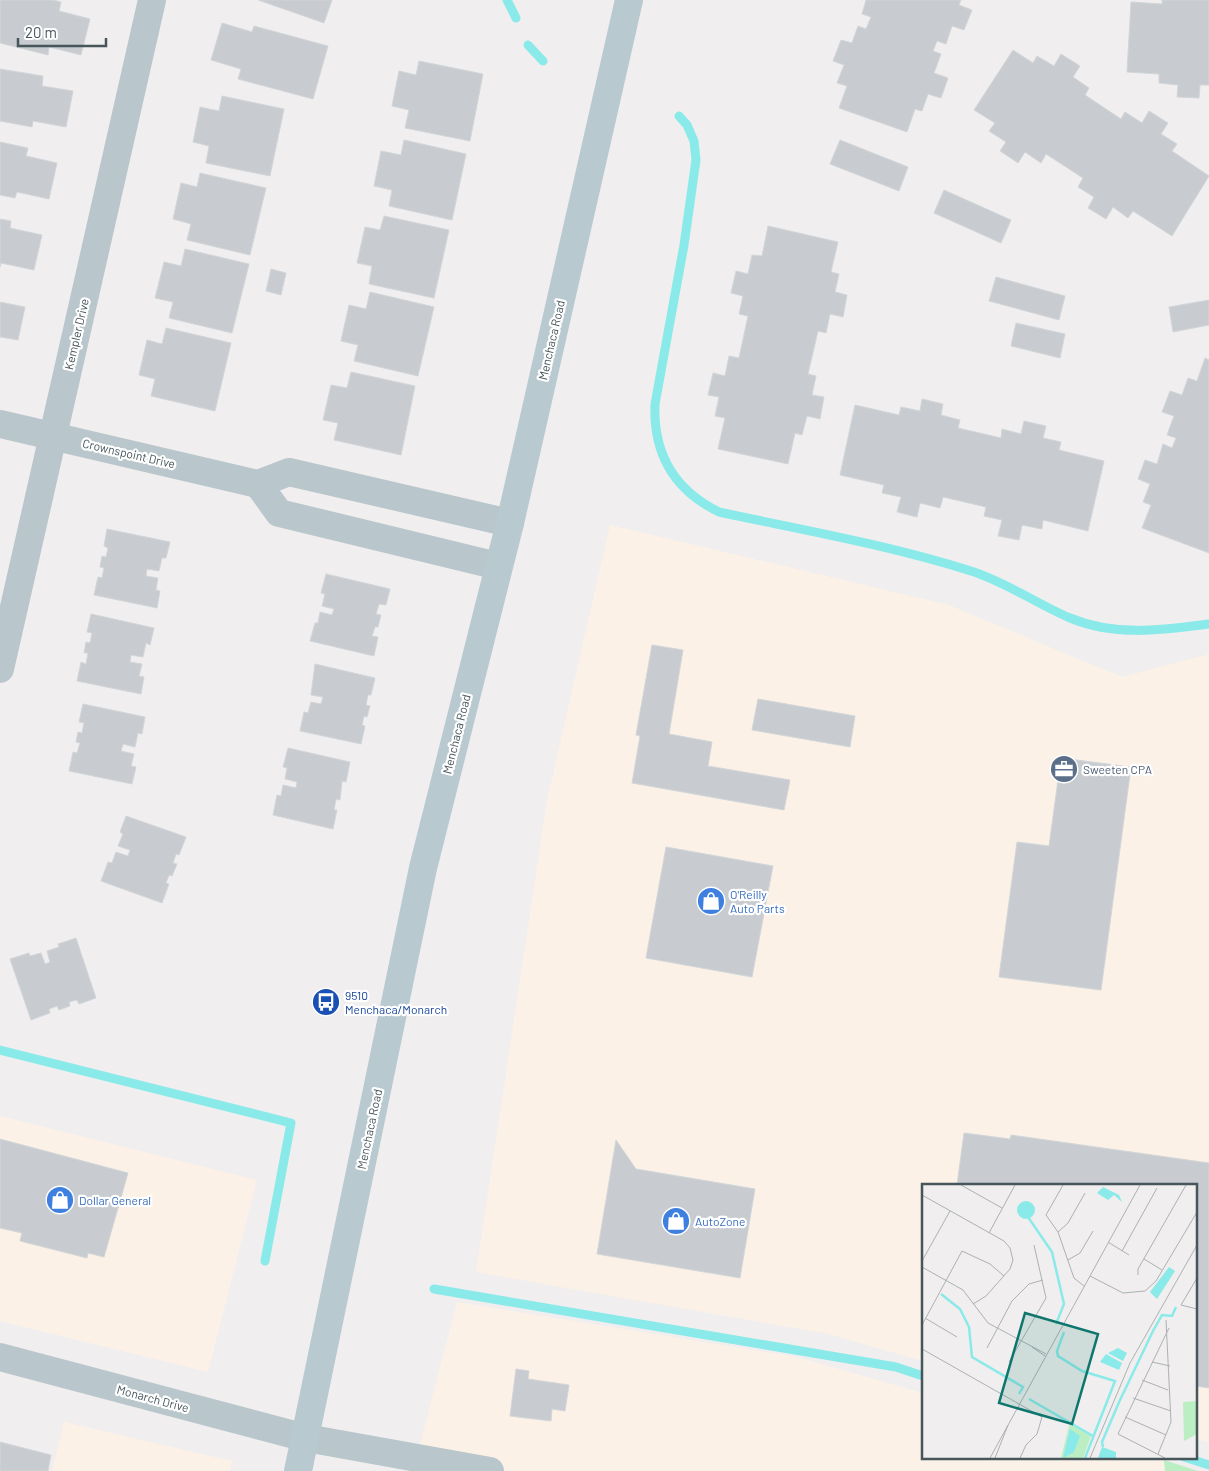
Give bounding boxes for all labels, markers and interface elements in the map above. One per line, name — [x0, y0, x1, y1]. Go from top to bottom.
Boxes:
scale bar — [18, 15, 105, 47]
text: 20 m — [25, 23, 57, 41]
street label: Kempler Drive — [61, 297, 91, 371]
street label: Menchaca Road — [535, 299, 567, 381]
street label: Crownspoint Drive — [81, 436, 177, 470]
street label: Menchaca Road — [439, 693, 473, 775]
office icon: Sweeten CPA — [1049, 754, 1079, 784]
place label: Sweeten CPA — [1083, 762, 1152, 776]
shop icon: O'Reilly Auto Parts — [696, 886, 726, 916]
place label: O'Reilly Auto Parts — [730, 887, 785, 915]
bus stop icon: 9510 Menchaca/Monarch — [311, 987, 341, 1017]
place label: 9510 Menchaca/Monarch — [345, 988, 447, 1016]
street label: Menchaca Road — [354, 1088, 384, 1170]
inset map — [922, 1184, 1196, 1458]
shop icon: Dollar General — [45, 1185, 75, 1215]
place label: Dollar General — [79, 1193, 151, 1207]
shop icon: AutoZone — [661, 1206, 691, 1236]
place label: AutoZone — [695, 1214, 745, 1228]
street label: Monarch Drive — [116, 1382, 190, 1414]

